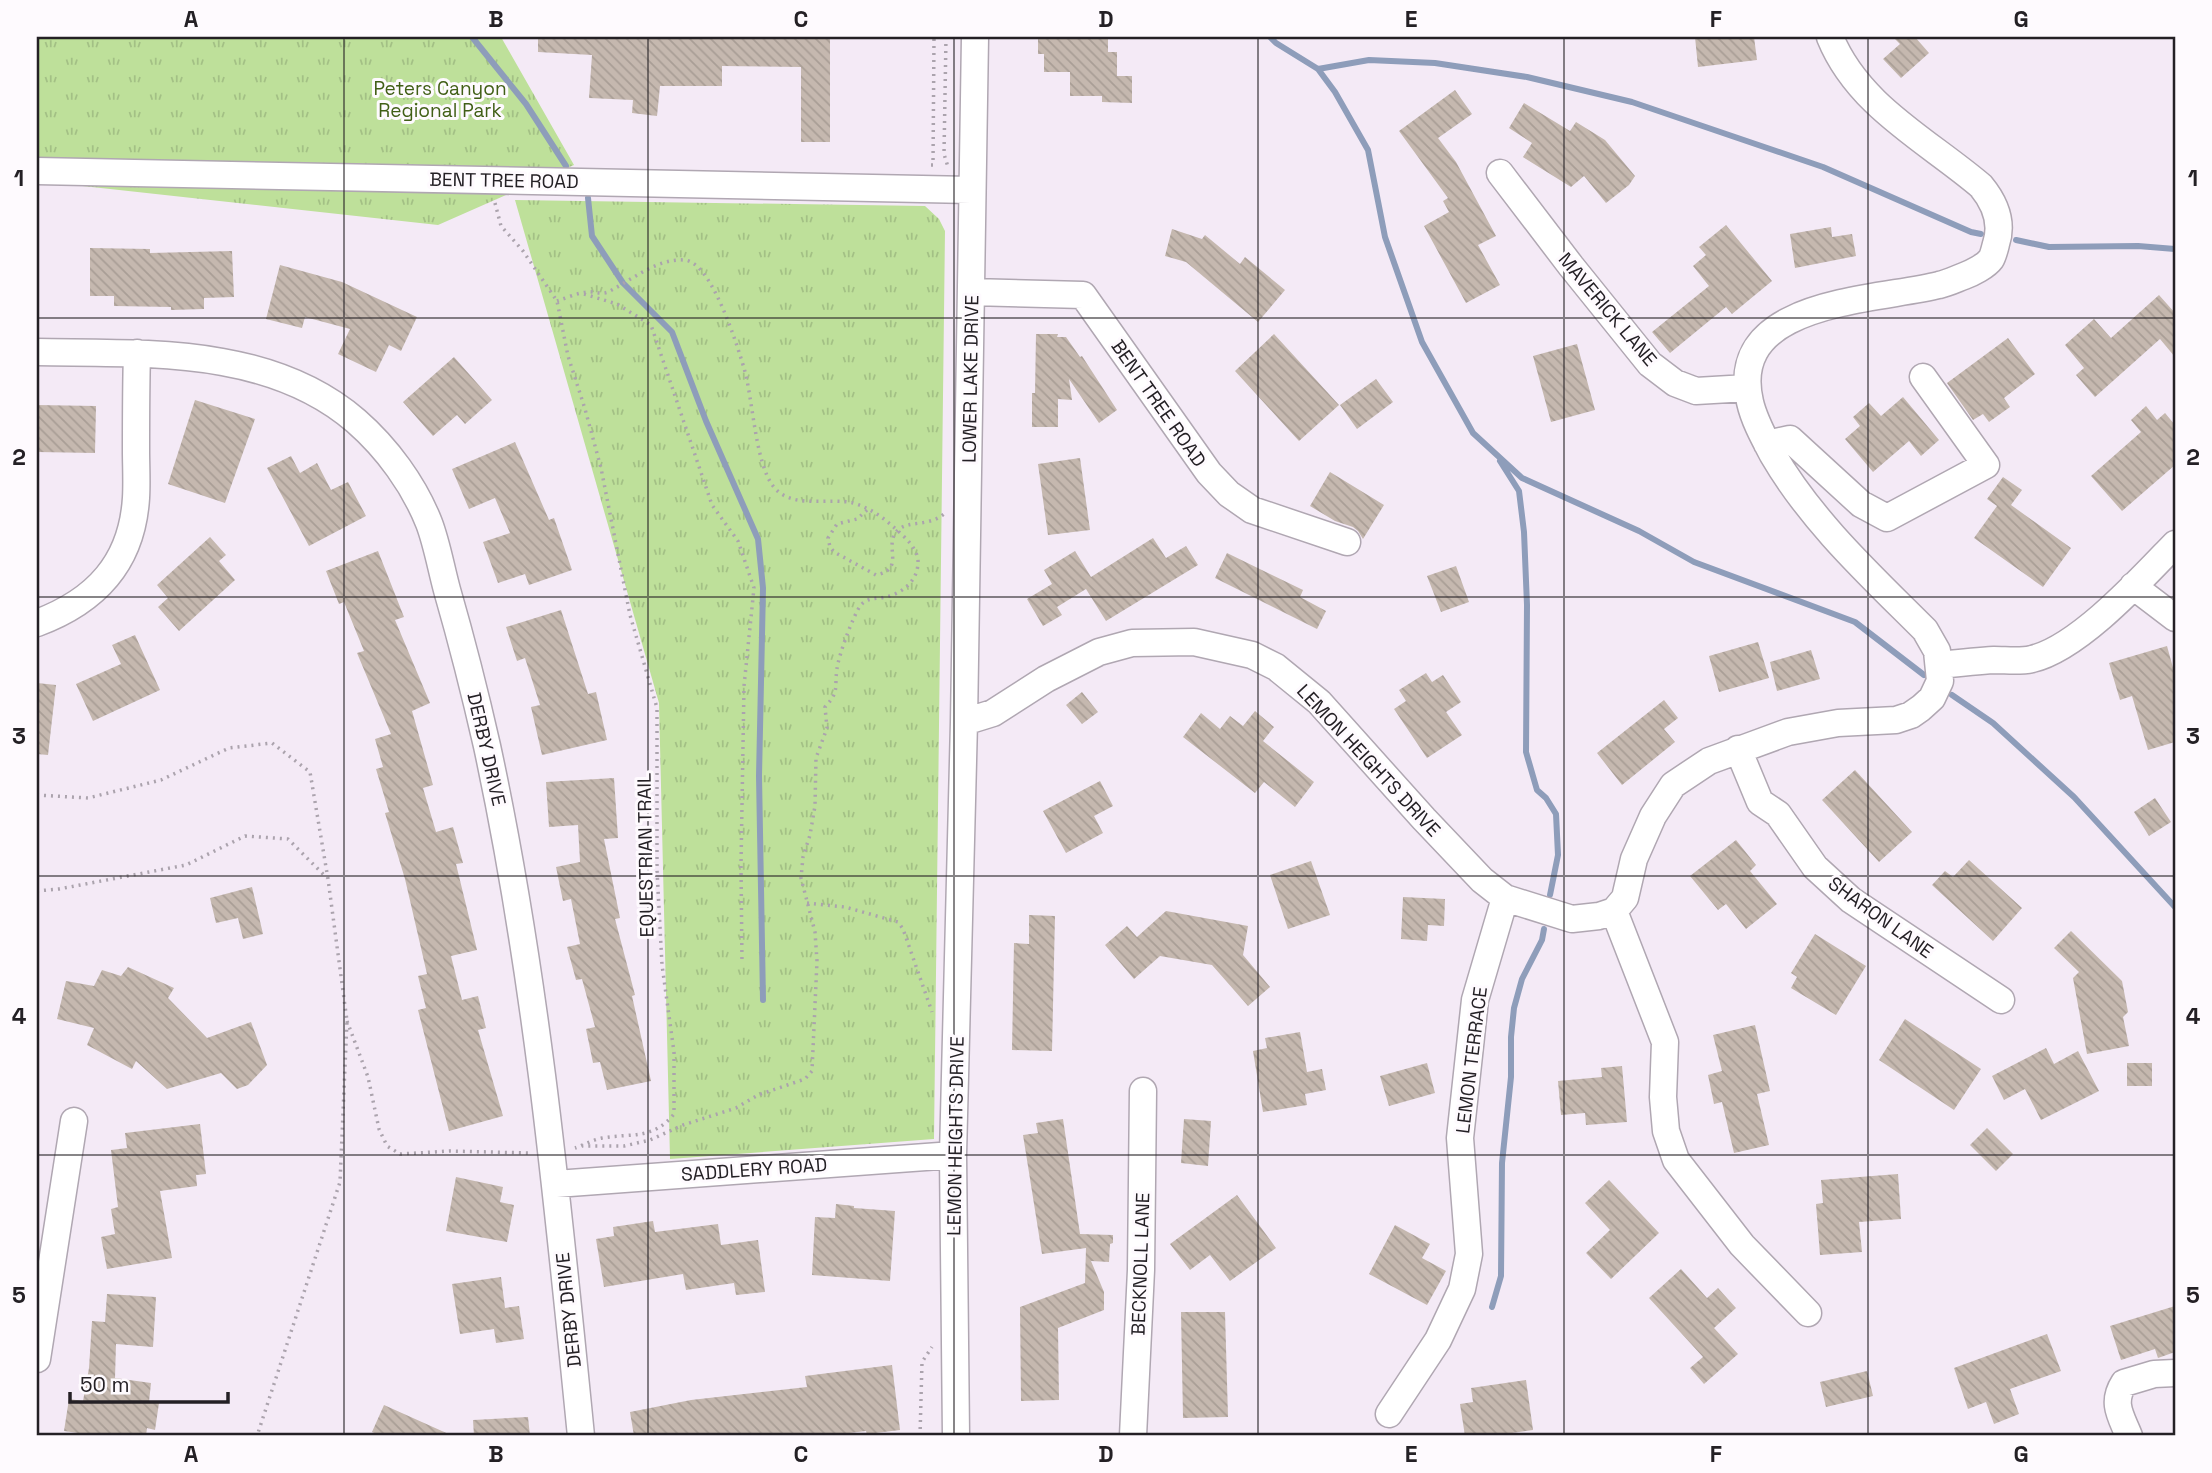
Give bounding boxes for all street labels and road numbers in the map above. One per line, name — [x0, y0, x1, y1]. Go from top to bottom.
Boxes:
street label: BENT TREE ROAD — [429, 167, 579, 194]
street label: MAVERICK LANE — [1553, 247, 1662, 371]
street label: LOWER LAKE DRIVE — [957, 295, 984, 463]
street label: BENT TREE ROAD — [1105, 335, 1212, 472]
street label: LEMON HEIGHTS DRIVE — [1291, 679, 1446, 842]
street label: DERBY DRIVE — [461, 690, 512, 808]
street label: EQUESTRIAN TRAIL — [632, 772, 659, 938]
street label: SHARON LANE — [1823, 871, 1938, 964]
street label: LEMON TERRACE — [1450, 985, 1493, 1135]
street label: LEMON HEIGHTS DRIVE — [941, 1036, 970, 1236]
street label: SADDLERY ROAD — [680, 1152, 828, 1187]
street label: BECKNOLL LANE — [1126, 1192, 1155, 1336]
street label: DERBY DRIVE — [550, 1251, 587, 1369]

